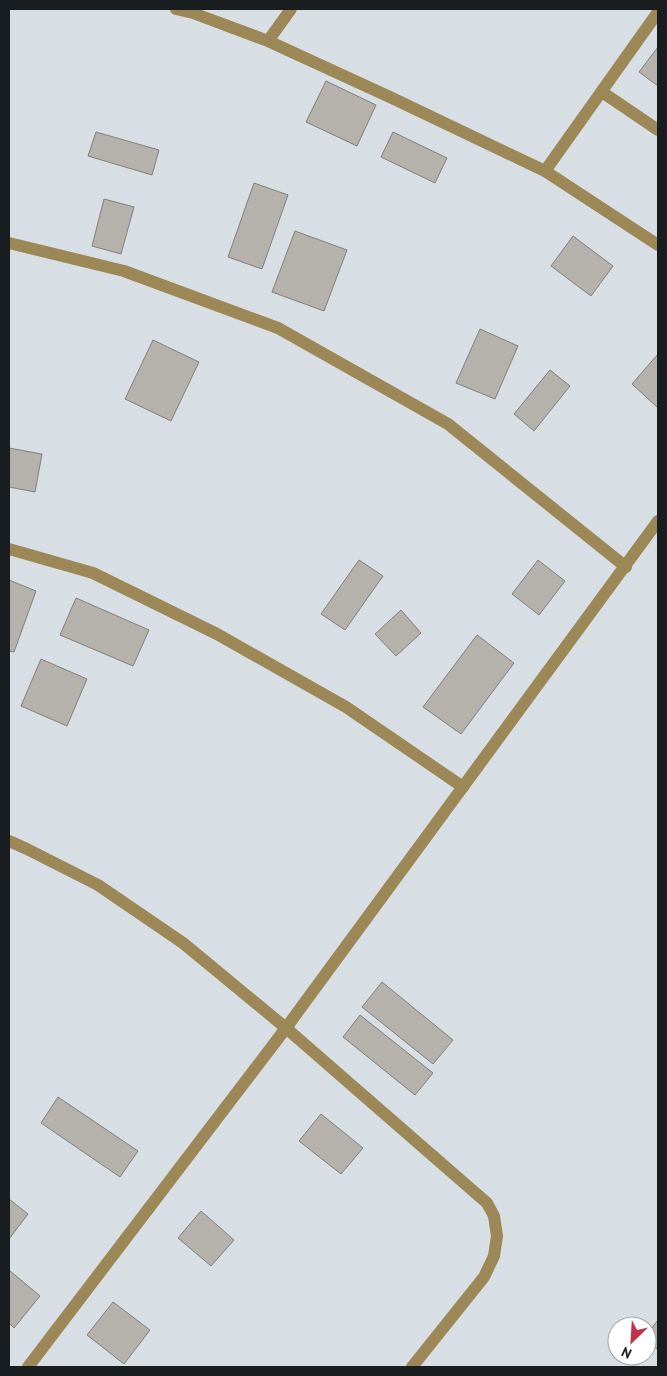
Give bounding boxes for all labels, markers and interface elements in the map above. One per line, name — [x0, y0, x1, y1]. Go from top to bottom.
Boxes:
north arrow — [607, 1316, 657, 1366]
text: N — [619, 1343, 634, 1363]

